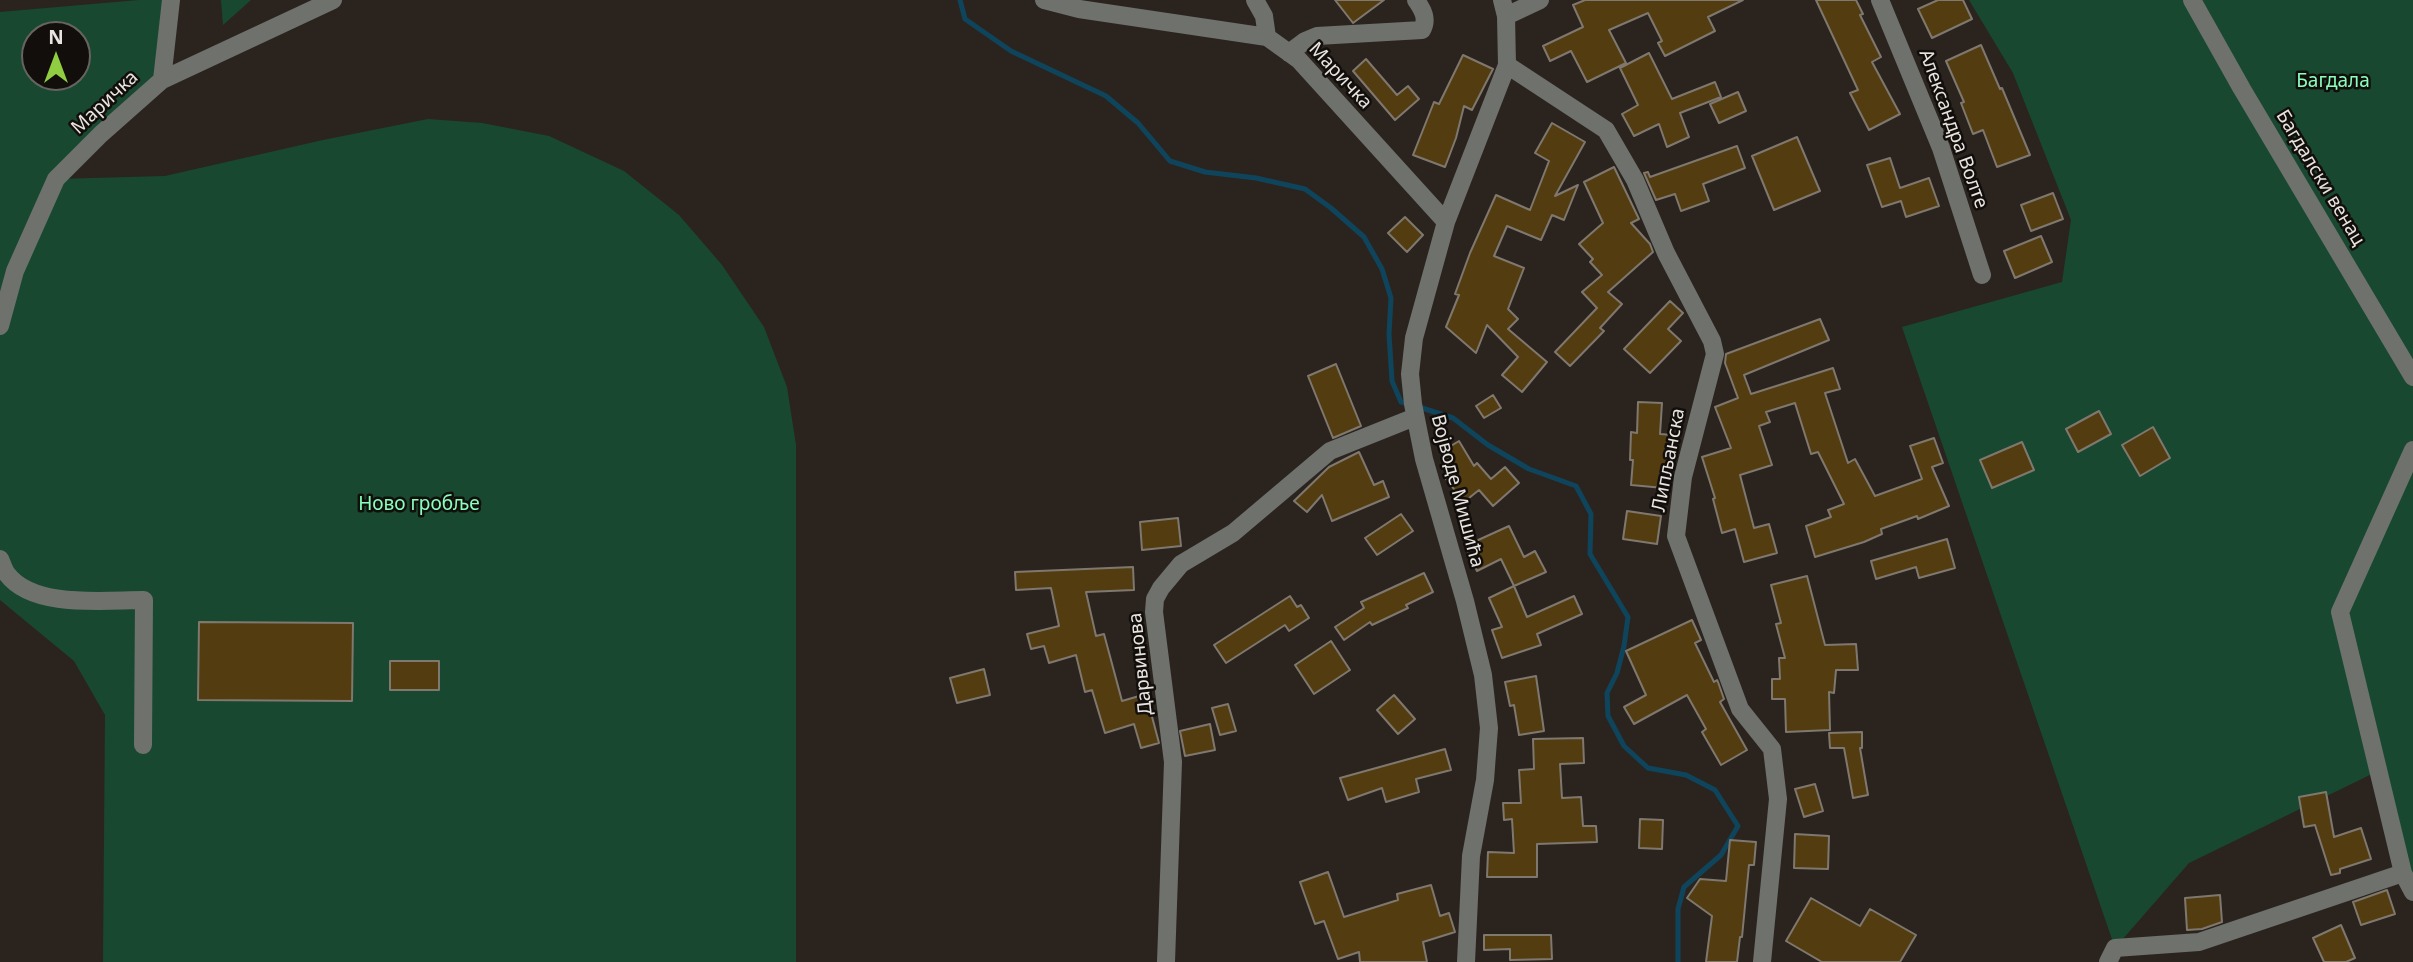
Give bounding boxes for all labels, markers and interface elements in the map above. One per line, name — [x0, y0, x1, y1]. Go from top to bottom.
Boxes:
north arrow — [21, 21, 91, 91]
text: N — [48, 24, 64, 50]
street label: Маричка — [1303, 38, 1377, 114]
street label: Александра Волте — [1914, 46, 1992, 212]
street label: Маричка — [67, 66, 143, 140]
park label: Багдала — [2296, 71, 2370, 93]
street label: Багдалски венац — [2270, 106, 2370, 250]
street label: Липљанска — [1648, 406, 1690, 514]
street label: Војводе Мишића — [1426, 412, 1488, 570]
park label: Ново гробље — [358, 494, 480, 516]
street label: Дарвинова — [1124, 612, 1158, 716]

